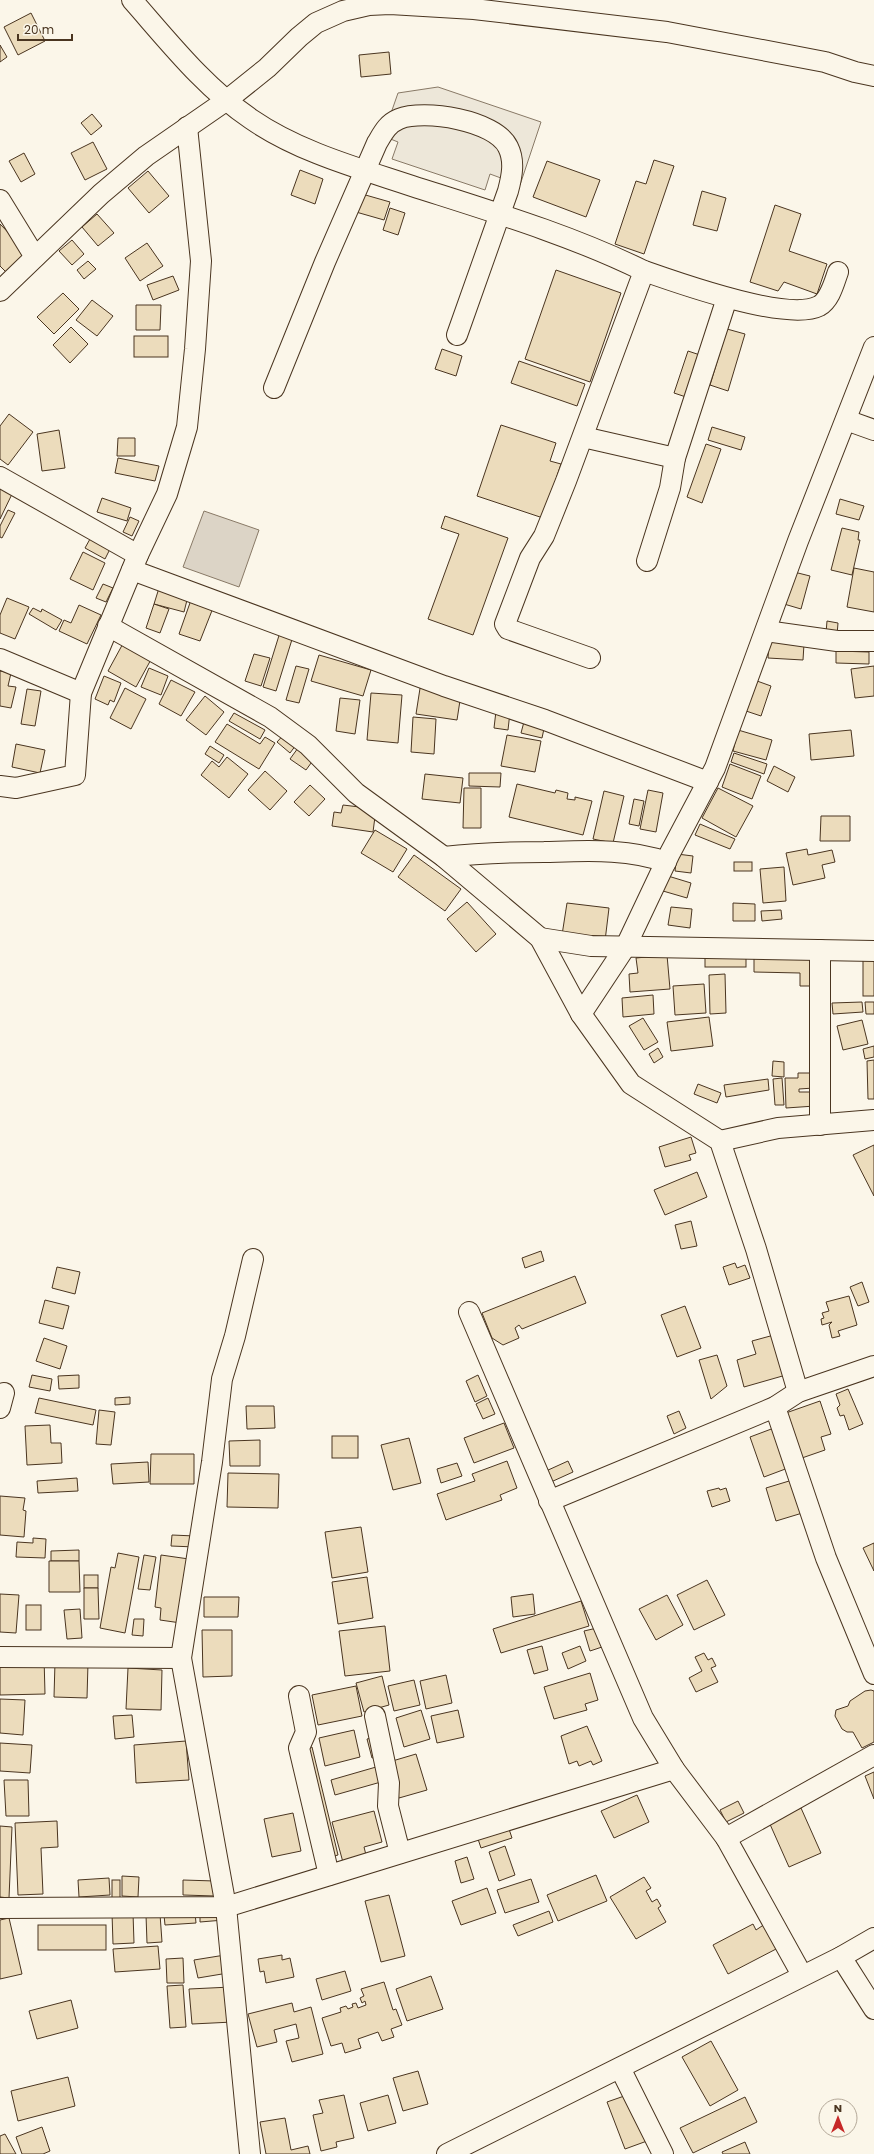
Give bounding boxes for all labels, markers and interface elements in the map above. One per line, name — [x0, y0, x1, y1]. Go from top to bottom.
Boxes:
scale bar — [18, 16, 72, 42]
text: 20 m — [24, 21, 54, 38]
north arrow — [818, 2098, 858, 2138]
text: N — [834, 2100, 842, 2116]

